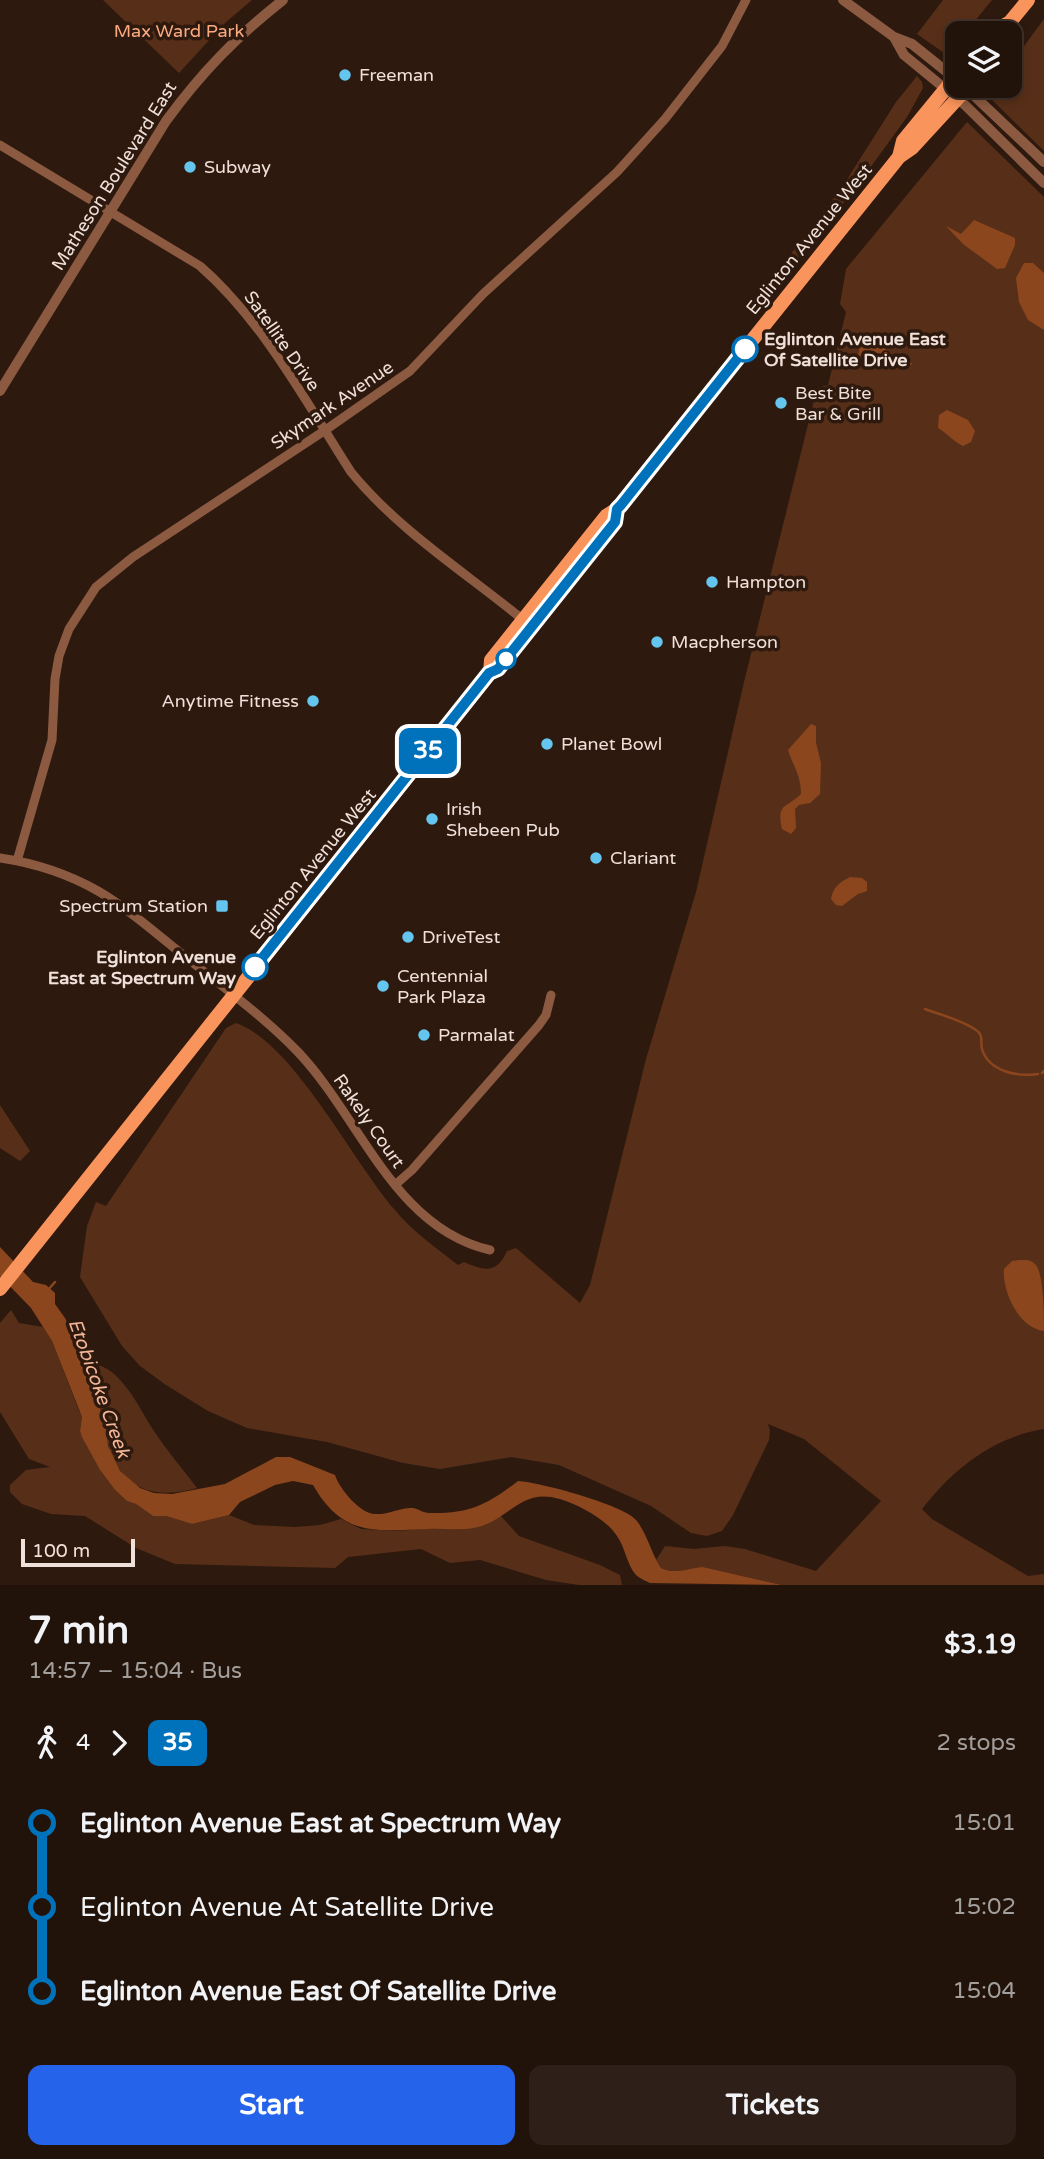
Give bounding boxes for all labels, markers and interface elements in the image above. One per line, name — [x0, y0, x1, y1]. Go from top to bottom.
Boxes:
park label: Max Ward Park — [114, 20, 244, 42]
map controls — [945, 21, 1022, 98]
button: layers — [945, 21, 1022, 98]
place label: Freeman — [359, 64, 434, 86]
marker: Freeman — [337, 67, 353, 83]
street label: Matheson Boulevard East — [47, 77, 181, 274]
place label: Subway — [204, 156, 271, 178]
marker: Subway — [182, 159, 198, 175]
street label: Eglinton Avenue West — [741, 159, 877, 319]
street label: Satellite Drive — [239, 287, 325, 395]
place label: Eglinton Avenue East Of Satellite Drive — [764, 328, 946, 371]
marker: Eglinton Avenue East Of Satellite Drive — [732, 336, 758, 362]
street label: Skymark Avenue — [267, 356, 397, 454]
place label: Best Bite Bar & Grill — [795, 382, 881, 425]
marker: Best Bite Bar & Grill — [773, 395, 789, 411]
place label: Hampton — [726, 571, 806, 593]
marker: Hampton — [704, 574, 720, 590]
place label: Macpherson — [671, 631, 778, 653]
marker: Macpherson — [649, 634, 665, 650]
unlabelled marker — [496, 649, 516, 669]
place label: Anytime Fitness — [162, 690, 299, 712]
marker: Anytime Fitness — [305, 693, 321, 709]
line badge: 35 — [396, 728, 460, 774]
place label: Planet Bowl — [561, 733, 662, 755]
text: 35 — [413, 736, 443, 765]
marker: Planet Bowl — [539, 736, 555, 752]
street label: Eglinton Avenue West — [245, 784, 381, 944]
place label: Irish Shebeen Pub — [446, 798, 560, 841]
marker: Irish Shebeen Pub — [424, 811, 440, 827]
place label: Clariant — [610, 847, 676, 869]
marker: Clariant — [588, 850, 604, 866]
place label: Spectrum Station — [59, 895, 208, 917]
marker: Spectrum Station — [214, 898, 230, 914]
place label: DriveTest — [422, 926, 500, 948]
marker: DriveTest — [400, 929, 416, 945]
place label: Eglinton Avenue East at Spectrum Way — [48, 946, 236, 989]
marker: Eglinton Avenue East at Spectrum Way — [242, 954, 268, 980]
place label: Centennial Park Plaza — [397, 965, 488, 1008]
marker: Centennial Park Plaza — [375, 978, 391, 994]
place label: Parmalat — [438, 1024, 515, 1046]
marker: Parmalat — [416, 1027, 432, 1043]
street label: Rakely Court — [329, 1070, 409, 1172]
water label: Etobicoke Creek — [64, 1316, 135, 1463]
scale bar — [21, 1536, 135, 1568]
text: 100 m — [32, 1540, 90, 1562]
text: 7 min — [28, 1608, 129, 1654]
text: $3.19 — [944, 1629, 1016, 1660]
text: 14:57 – 15:04 · Bus — [28, 1657, 242, 1685]
icon: walk — [28, 1724, 66, 1762]
icon: forward — [100, 1724, 138, 1762]
text: 35 — [162, 1728, 193, 1757]
text: 4 — [76, 1729, 90, 1757]
text: 2 stops — [936, 1729, 1016, 1757]
text: Eglinton Avenue East at Spectrum Way — [80, 1808, 561, 1839]
text: 15:01 — [952, 1809, 1016, 1837]
text: Eglinton Avenue At Satellite Drive — [80, 1892, 494, 1923]
text: 15:02 — [952, 1893, 1016, 1921]
text: Eglinton Avenue East Of Satellite Drive — [80, 1976, 556, 2007]
text: 15:04 — [952, 1977, 1016, 2005]
button: Start — [28, 2065, 515, 2145]
button: Tickets — [529, 2065, 1016, 2145]

